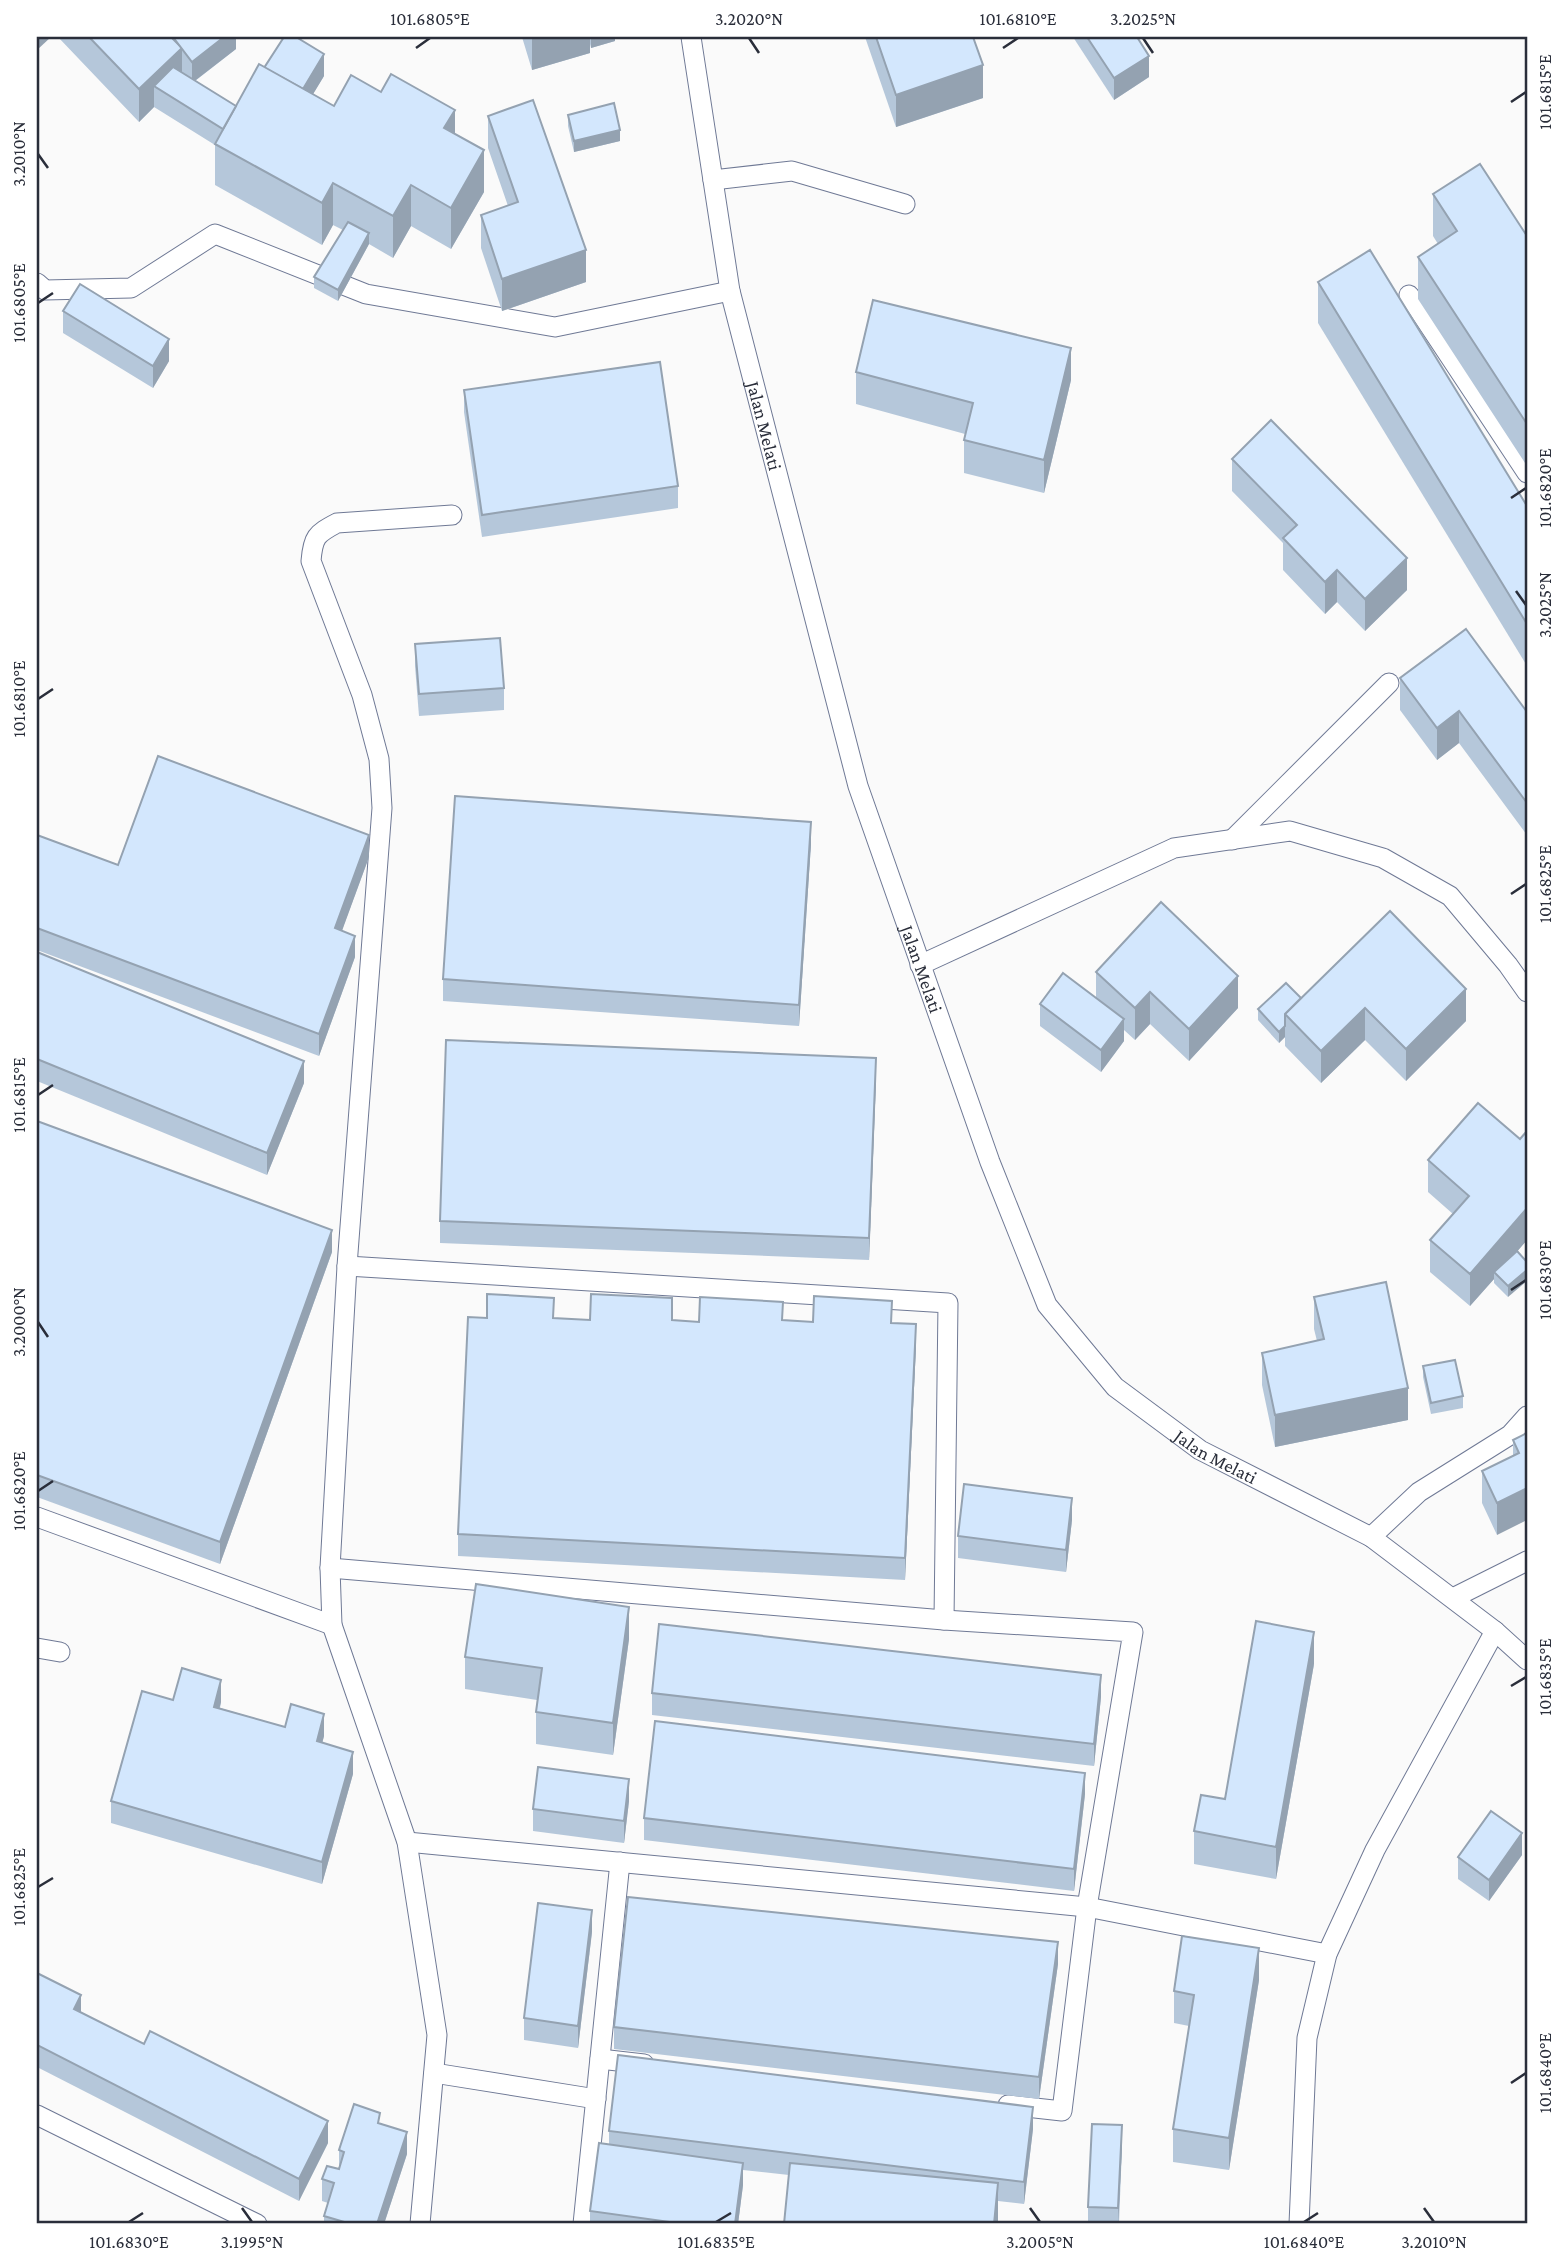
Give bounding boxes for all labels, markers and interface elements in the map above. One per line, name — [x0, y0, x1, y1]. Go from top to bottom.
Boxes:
text: 101.6805°E — [390, 9, 470, 29]
text: 3.2020°N — [715, 9, 783, 29]
text: 101.6810°E — [979, 9, 1057, 29]
text: 3.2025°N — [1110, 9, 1176, 29]
text: 101.6815°E — [1535, 54, 1555, 130]
text: 3.2010°N — [9, 121, 29, 187]
text: 101.6805°E — [9, 263, 29, 343]
street label: Jalan Melati — [743, 377, 786, 472]
text: 101.6820°E — [1535, 448, 1555, 528]
text: 3.2025°N — [1535, 572, 1555, 638]
text: 101.6810°E — [9, 660, 29, 738]
text: 101.6825°E — [1535, 845, 1555, 923]
street label: Jalan Melati — [896, 920, 947, 1015]
text: 101.6815°E — [9, 1057, 29, 1133]
text: 101.6830°E — [1535, 1240, 1555, 1320]
text: 3.2000°N — [9, 1287, 29, 1357]
street label: Jalan Melati — [1169, 1423, 1261, 1488]
text: 101.6820°E — [9, 1451, 29, 1531]
text: 101.6835°E — [1535, 1638, 1555, 1716]
text: 101.6825°E — [9, 1848, 29, 1926]
text: 101.6840°E — [1535, 2033, 1555, 2113]
text: 101.6830°E — [89, 2232, 169, 2252]
text: 3.1995°N — [220, 2232, 284, 2252]
text: 101.6835°E — [677, 2232, 755, 2252]
text: 3.2005°N — [1006, 2232, 1074, 2252]
text: 101.6840°E — [1264, 2232, 1344, 2252]
text: 3.2010°N — [1401, 2232, 1467, 2252]

